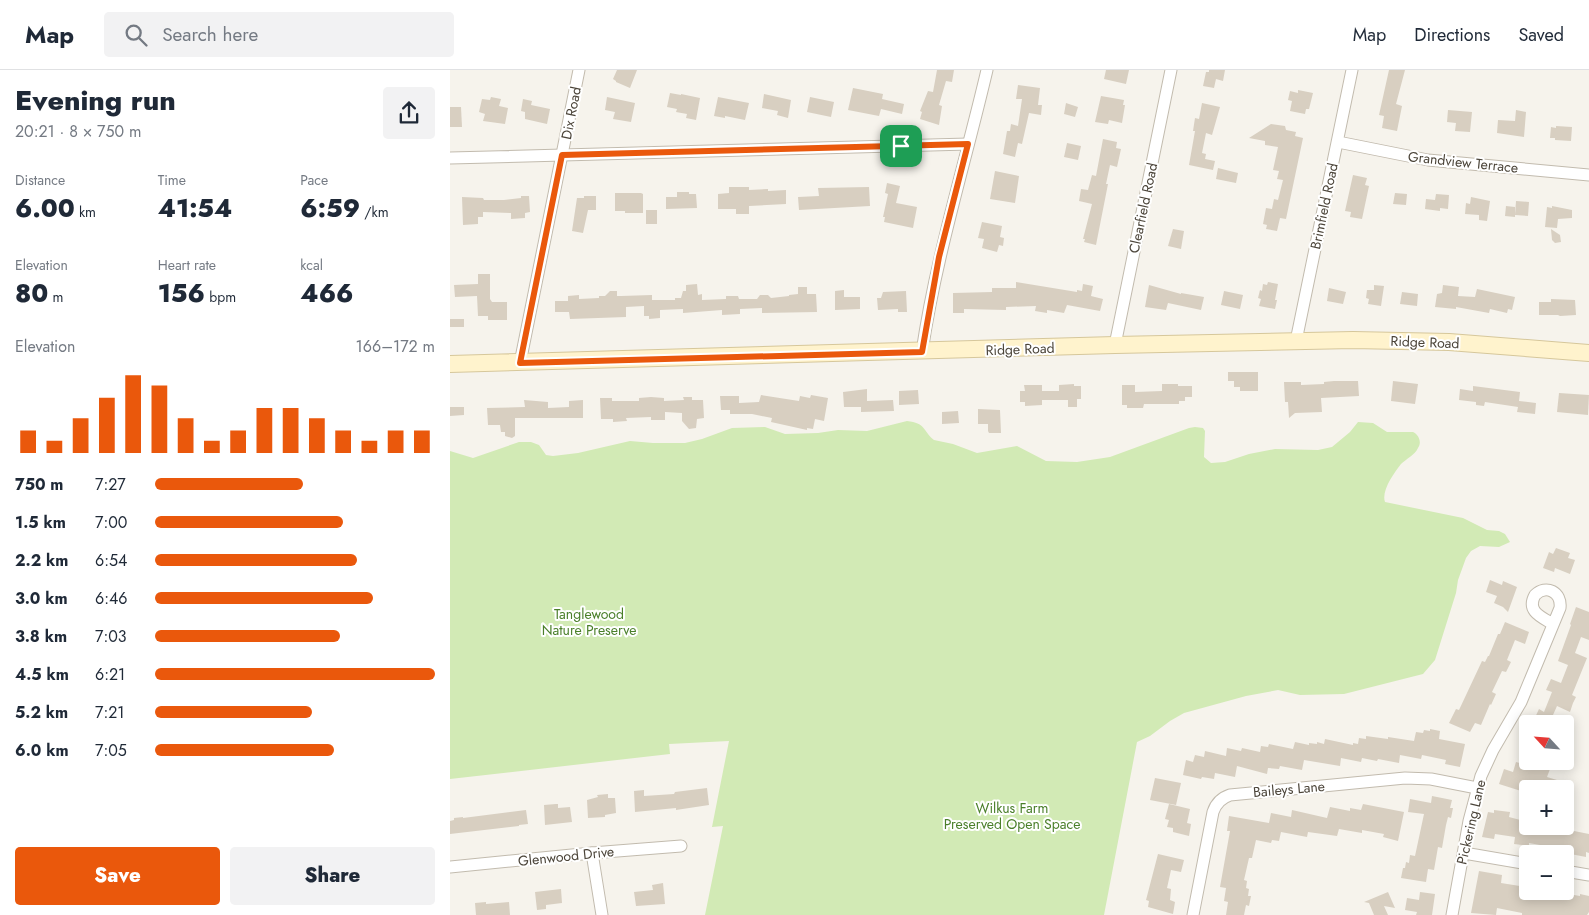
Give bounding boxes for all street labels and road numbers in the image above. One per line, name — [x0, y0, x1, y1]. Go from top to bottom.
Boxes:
street label: Dix Road — [556, 85, 586, 141]
street label: Grandview Terrace — [1407, 146, 1519, 178]
street label: Clearfield Road — [1124, 161, 1162, 255]
street label: Brimfield Road — [1305, 161, 1343, 251]
street label: Ridge Road — [1390, 331, 1460, 353]
street label: Ridge Road — [985, 338, 1055, 360]
street label: Baileys Lane — [1252, 776, 1326, 802]
street label: Pickering Lane — [1452, 777, 1490, 867]
street label: Glenwood Drive — [517, 841, 615, 871]

